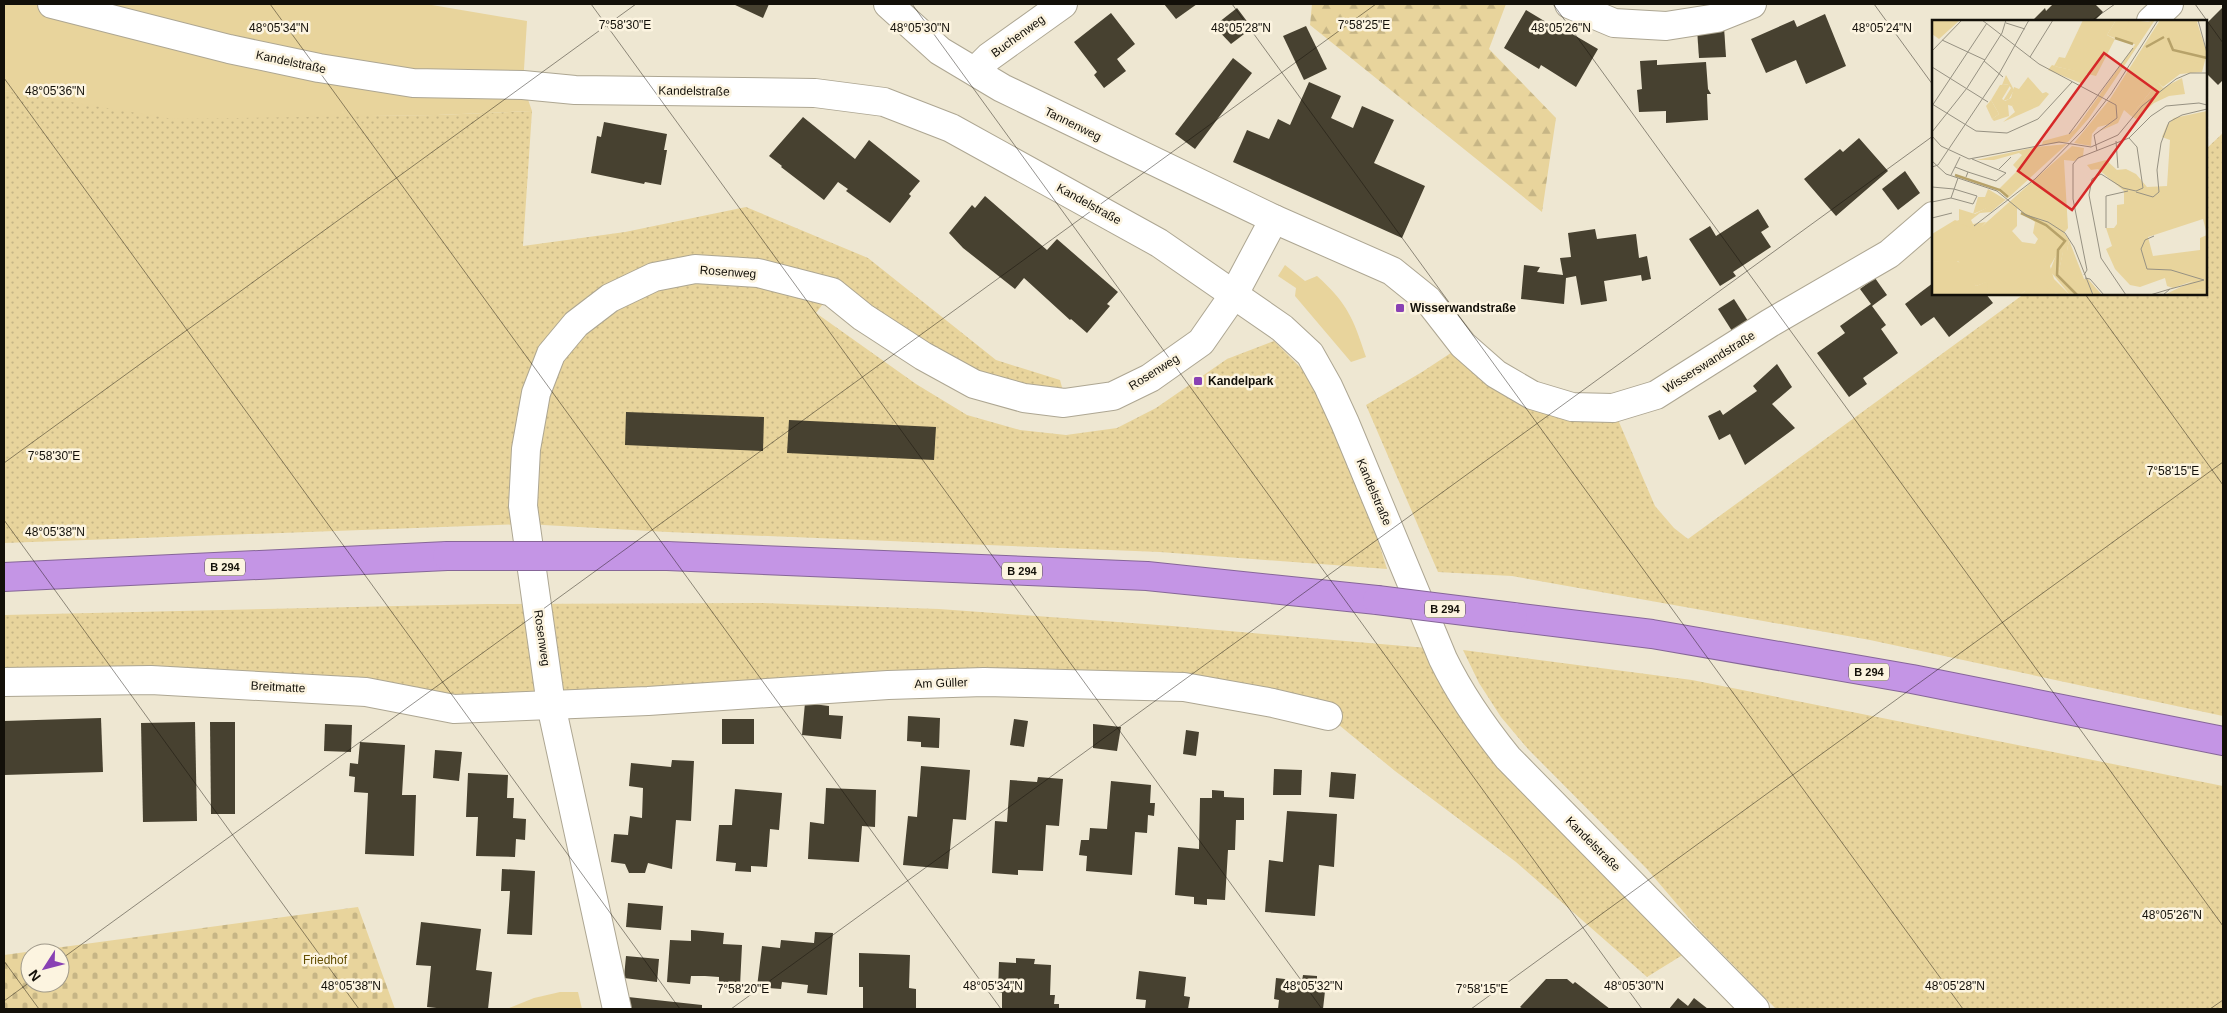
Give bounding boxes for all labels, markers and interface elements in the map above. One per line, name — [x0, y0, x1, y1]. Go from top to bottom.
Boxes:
street label: Buchenweg — [989, 12, 1047, 60]
text: 7°58'30"E — [599, 18, 651, 32]
text: 7°58'25"E — [1338, 18, 1390, 32]
inset map — [1932, 20, 2207, 295]
text: 48°05'34"N — [249, 21, 309, 35]
text: 48°05'30"N — [890, 21, 950, 35]
text: 48°05'28"N — [1211, 21, 1271, 35]
text: 48°05'26"N — [1531, 21, 1591, 35]
text: 48°05'24"N — [1852, 21, 1912, 35]
street label: Kandelstraße — [255, 48, 328, 76]
street label: Kandelstraße — [658, 83, 730, 99]
text: 48°05'36"N — [25, 84, 85, 98]
street label: Tannenweg — [1042, 104, 1104, 144]
street label: Kandelstraße — [1054, 181, 1124, 228]
street label: Rosenweg — [699, 263, 757, 281]
place label: Wisserwandstraße — [1410, 301, 1516, 315]
marker: Wisserwandstraße — [1394, 302, 1406, 314]
street label: Wisserswandstraße — [1661, 328, 1758, 396]
street label: Rosenweg — [1126, 351, 1182, 393]
place label: Kandelpark — [1208, 374, 1274, 388]
marker: Kandelpark — [1192, 375, 1204, 387]
text: 7°58'30"E — [28, 449, 80, 463]
street label: Kandelstraße — [1354, 456, 1395, 528]
text: 7°58'15"E — [2147, 464, 2199, 478]
text: 48°05'38"N — [25, 525, 85, 539]
road number: B 294 — [205, 558, 245, 576]
road number: B 294 — [1002, 562, 1042, 580]
road number: B 294 — [1425, 600, 1465, 618]
street label: Rosenweg — [531, 609, 553, 667]
road number: B 294 — [1849, 664, 1889, 680]
street label: Am Güller — [914, 675, 968, 691]
street label: Breitmatte — [250, 679, 306, 695]
street label: Kandelstraße — [1563, 814, 1623, 874]
text: 48°05'26"N — [2142, 908, 2202, 922]
north arrow — [20, 943, 70, 993]
park label: Friedhof — [303, 953, 348, 967]
text: N — [25, 967, 44, 984]
text: 48°05'38"N — [321, 979, 381, 993]
text: 48°05'34"N — [963, 979, 1023, 993]
text: 48°05'32"N — [1283, 979, 1343, 993]
text: 48°05'30"N — [1604, 979, 1664, 993]
text: 48°05'28"N — [1925, 979, 1985, 993]
text: 7°58'20"E — [717, 982, 769, 996]
text: 7°58'15"E — [1456, 982, 1508, 996]

